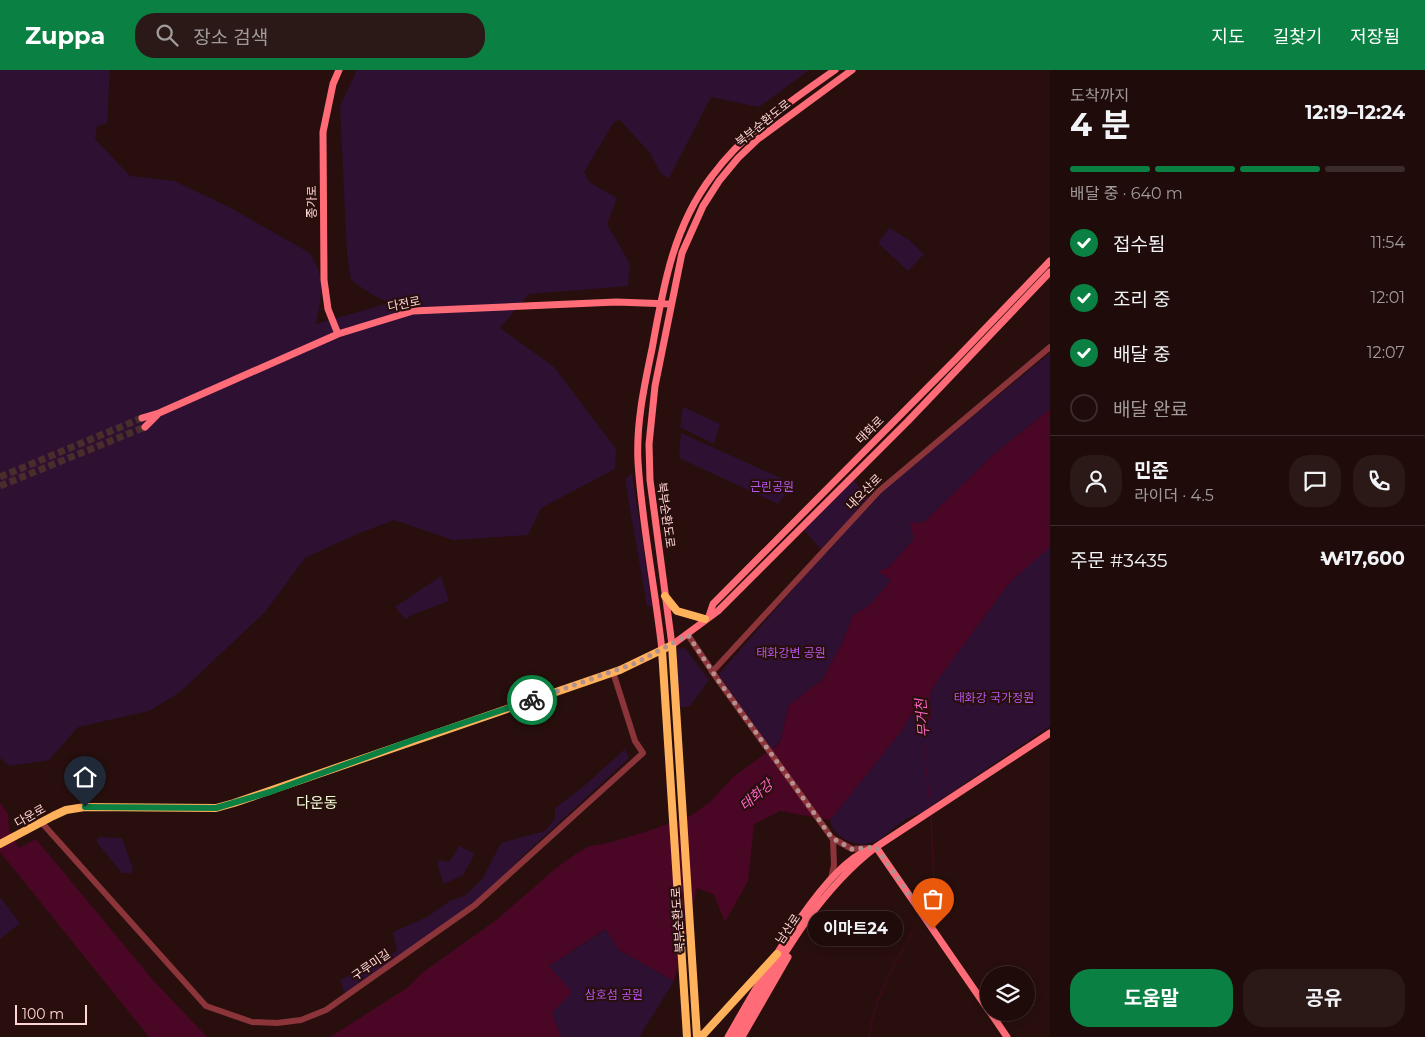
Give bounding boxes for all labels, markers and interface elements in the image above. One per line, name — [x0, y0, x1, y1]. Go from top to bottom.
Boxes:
search box — [135, 13, 485, 58]
text: Zuppa — [25, 21, 105, 50]
icon: search — [153, 21, 181, 49]
text: 장소 검색 — [193, 26, 268, 49]
text: 지도 — [1212, 26, 1245, 48]
text: 길찾기 — [1273, 26, 1322, 48]
text: 저장됨 — [1350, 26, 1400, 48]
text: 도착까지 — [1070, 86, 1129, 105]
street label: 북부순환도로 — [732, 96, 793, 149]
text: 12:19–12:24 — [1305, 101, 1405, 124]
text: 4 분 — [1070, 105, 1131, 144]
text: 배달 중 · 640 m — [1070, 184, 1183, 203]
street label: 종가로 — [304, 185, 319, 219]
icon: check — [1070, 229, 1098, 257]
text: 접수됨 — [1113, 233, 1165, 256]
text: 11:54 — [1370, 233, 1405, 252]
icon: check — [1070, 284, 1098, 312]
text: 조리 중 — [1113, 288, 1170, 311]
text: 12:01 — [1370, 288, 1405, 307]
street label: 다전로 — [386, 293, 422, 314]
icon: check — [1070, 339, 1098, 367]
text: 배달 중 — [1113, 343, 1170, 366]
text: 12:07 — [1367, 343, 1405, 362]
text: 배달 완료 — [1113, 398, 1188, 421]
street label: 태화로 — [853, 413, 887, 447]
button: person — [1070, 455, 1122, 507]
button: chat — [1289, 455, 1341, 507]
button: phone — [1353, 455, 1405, 507]
text: 민준 — [1134, 459, 1169, 482]
street label: 내오산로 — [843, 471, 885, 513]
park label: 근린공원 — [750, 479, 794, 494]
street label: 북부순환도로 — [654, 481, 679, 549]
text: 라이더 · 4.5 — [1134, 486, 1214, 505]
text: ₩17,600 — [1320, 547, 1405, 570]
text: 주문 #3435 — [1070, 549, 1167, 572]
park label: 태화강변 공원 — [756, 645, 826, 660]
courier — [507, 675, 557, 725]
icon: bike — [518, 686, 546, 714]
park label: 태화강 국가정원 — [954, 690, 1034, 705]
water label: 무거천 — [911, 697, 933, 738]
pin — [64, 756, 106, 807]
icon: home — [71, 763, 99, 791]
water label: 태화강 — [736, 774, 778, 814]
district label: 다운동 — [296, 793, 338, 812]
street label: 다운로 — [12, 801, 48, 830]
pin — [912, 878, 954, 929]
icon: bag — [919, 885, 947, 913]
street label: 북부순환도로 — [668, 886, 687, 954]
street label: 남산로 — [772, 911, 803, 947]
callout: 이마트24 — [808, 912, 903, 946]
text: 이마트24 — [823, 919, 888, 938]
street label: 구루미길 — [348, 946, 393, 983]
map controls — [980, 966, 1035, 1021]
button: layers — [980, 966, 1035, 1021]
button: 도움말 — [1070, 969, 1233, 1027]
button: 공유 — [1243, 969, 1405, 1027]
park label: 삼호섬 공원 — [585, 987, 643, 1002]
scale bar — [15, 1002, 88, 1025]
text: 100 m — [22, 1005, 64, 1023]

